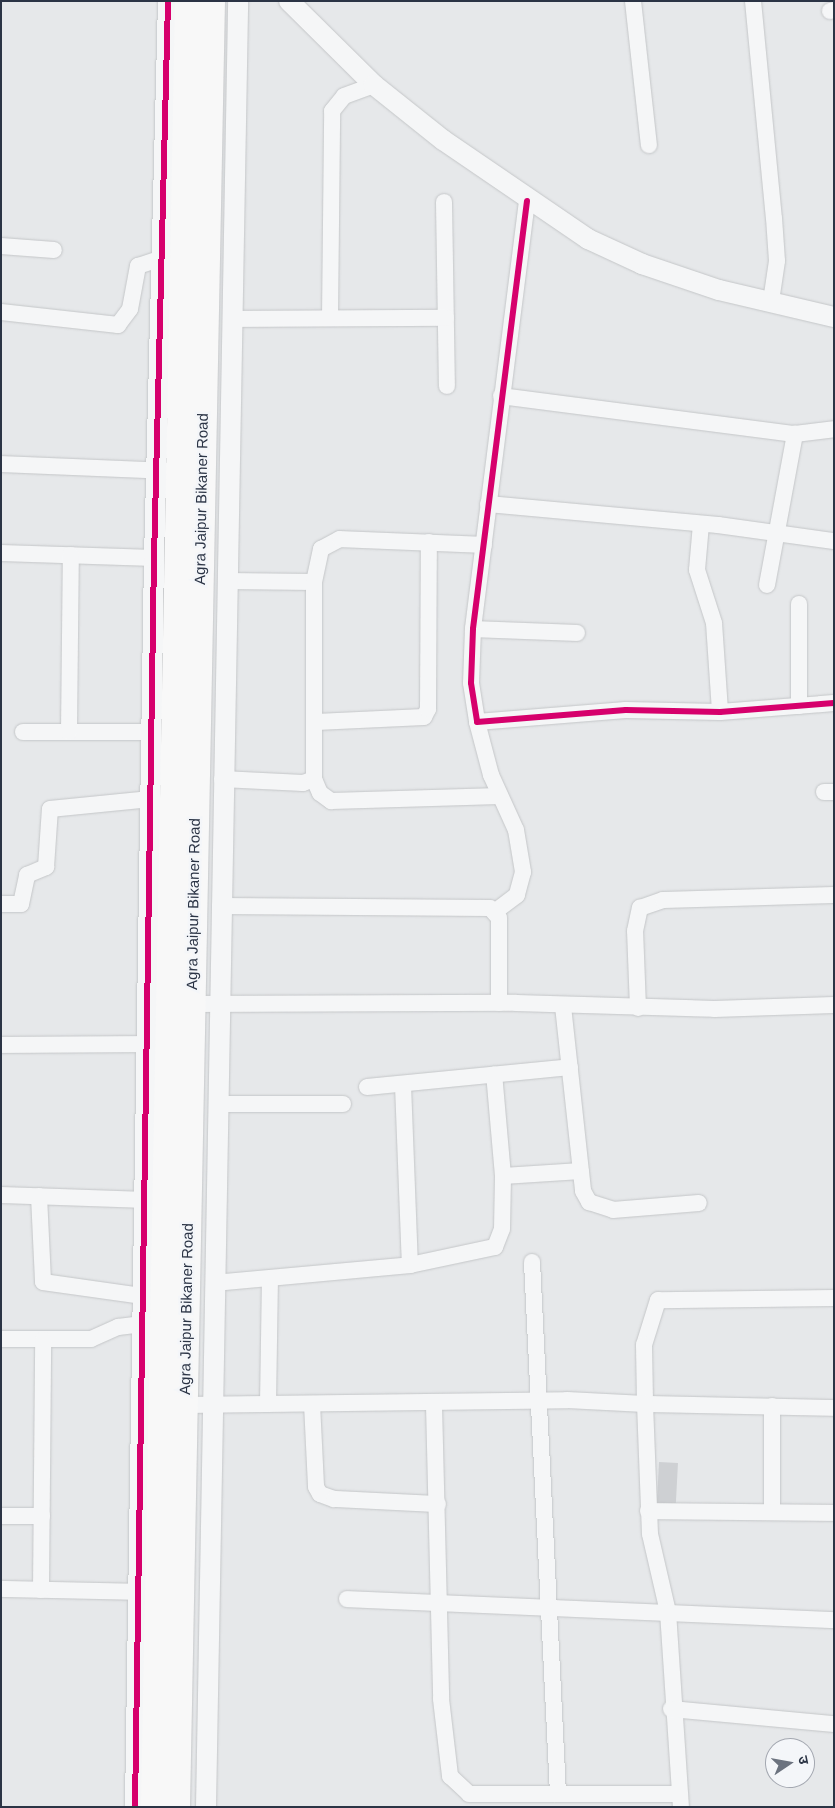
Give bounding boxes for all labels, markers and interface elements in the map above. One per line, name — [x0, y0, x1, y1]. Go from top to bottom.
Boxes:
street label: Agra Jaipur Bikaner Road — [191, 413, 211, 585]
street label: Agra Jaipur Bikaner Road — [183, 818, 203, 990]
street label: Agra Jaipur Bikaner Road — [176, 1223, 196, 1395]
north arrow — [765, 1738, 815, 1788]
text: उ — [795, 1754, 812, 1766]

